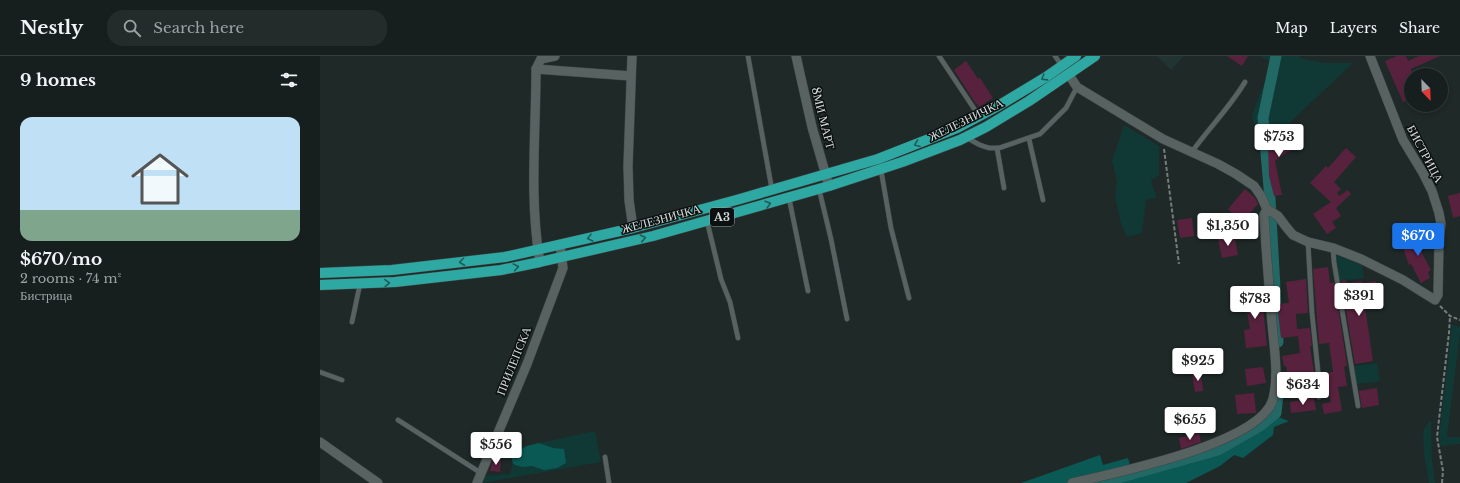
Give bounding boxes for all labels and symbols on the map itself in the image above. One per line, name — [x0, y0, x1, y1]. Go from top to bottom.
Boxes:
north arrow — [1404, 68, 1448, 112]
one-way arrow — [1041, 74, 1048, 81]
street label: 8МИ МАРТ — [809, 85, 839, 151]
street label: ЖЕЛЕЗНИЧКА — [926, 95, 1006, 144]
street label: БИСТРИЦА — [1404, 122, 1447, 186]
pin: $753 — [1255, 124, 1303, 158]
one-way arrow — [913, 140, 920, 148]
one-way arrow — [764, 200, 771, 209]
street label: ЖЕЛЕЗНИЧКА — [620, 201, 702, 236]
road number: A3 — [710, 208, 734, 226]
pin: $1,350 — [1195, 213, 1261, 247]
pin: $670 — [1394, 223, 1442, 257]
one-way arrow — [587, 233, 594, 242]
one-way arrow — [640, 235, 646, 243]
one-way arrow — [459, 257, 465, 266]
one-way arrow — [513, 263, 519, 272]
one-way arrow — [384, 278, 390, 287]
pin: $391 — [1335, 283, 1383, 317]
pin: $783 — [1231, 286, 1279, 320]
street label: ПРИЛЕПСКА — [493, 324, 534, 397]
pin: $925 — [1174, 348, 1222, 382]
pin: $634 — [1279, 372, 1327, 406]
pin: $655 — [1166, 407, 1214, 441]
pin: $556 — [472, 432, 520, 466]

